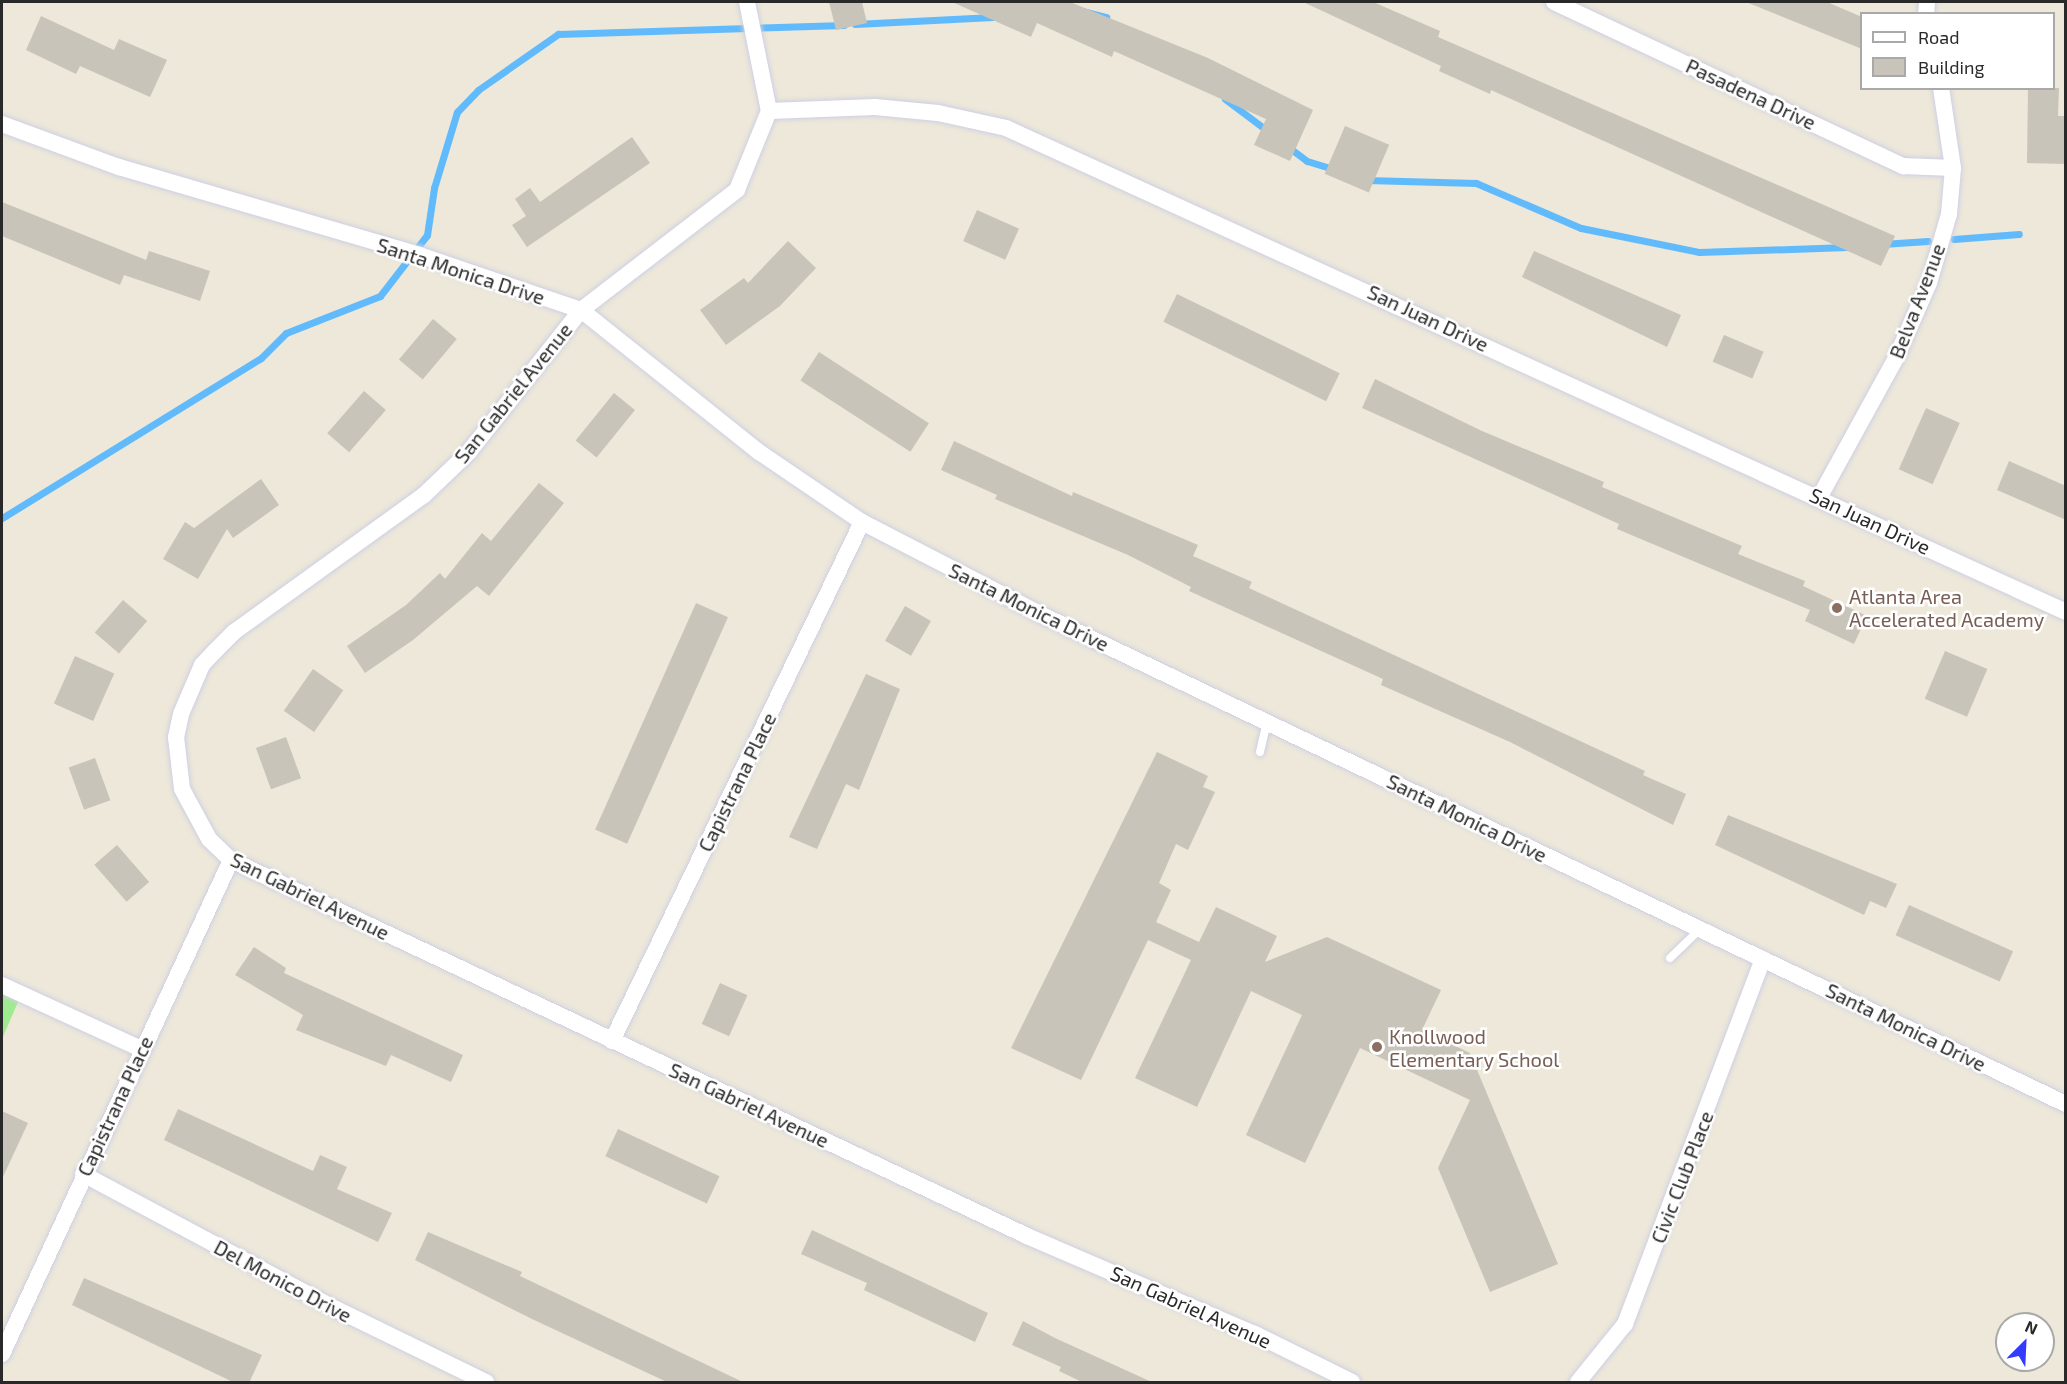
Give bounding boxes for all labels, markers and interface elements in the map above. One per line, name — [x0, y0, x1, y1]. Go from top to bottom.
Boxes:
legend — [1860, 12, 2055, 90]
text: Road — [1918, 26, 1959, 48]
street label: Pasadena Drive — [1682, 53, 1820, 135]
text: Building — [1918, 56, 1985, 78]
street label: Santa Monica Drive — [374, 233, 548, 309]
street label: Belva Avenue — [1884, 240, 1950, 362]
street label: San Juan Drive — [1364, 279, 1492, 357]
street label: San Gabriel Avenue — [449, 318, 577, 468]
street label: San Juan Drive — [1806, 482, 1934, 560]
street label: Santa Monica Drive — [945, 558, 1113, 656]
place label: Atlanta Area Accelerated Academy — [1849, 584, 2045, 631]
marker: Atlanta Area Accelerated Academy — [1830, 601, 1844, 615]
street label: Capistrana Place — [693, 708, 781, 856]
street label: Santa Monica Drive — [1383, 769, 1551, 867]
street label: San Gabriel Avenue — [226, 847, 394, 945]
street label: Santa Monica Drive — [1822, 978, 1990, 1076]
place label: Knollwood Elementary School — [1389, 1024, 1560, 1071]
street label: Capistrana Place — [72, 1032, 158, 1180]
marker: Knollwood Elementary School — [1370, 1040, 1384, 1054]
street label: San Gabriel Avenue — [665, 1057, 833, 1153]
street label: Civic Club Place — [1646, 1107, 1718, 1247]
street label: Del Monico Drive — [210, 1235, 356, 1327]
street label: San Gabriel Avenue — [1106, 1261, 1276, 1353]
north arrow — [1995, 1312, 2055, 1372]
text: N — [2023, 1316, 2041, 1338]

